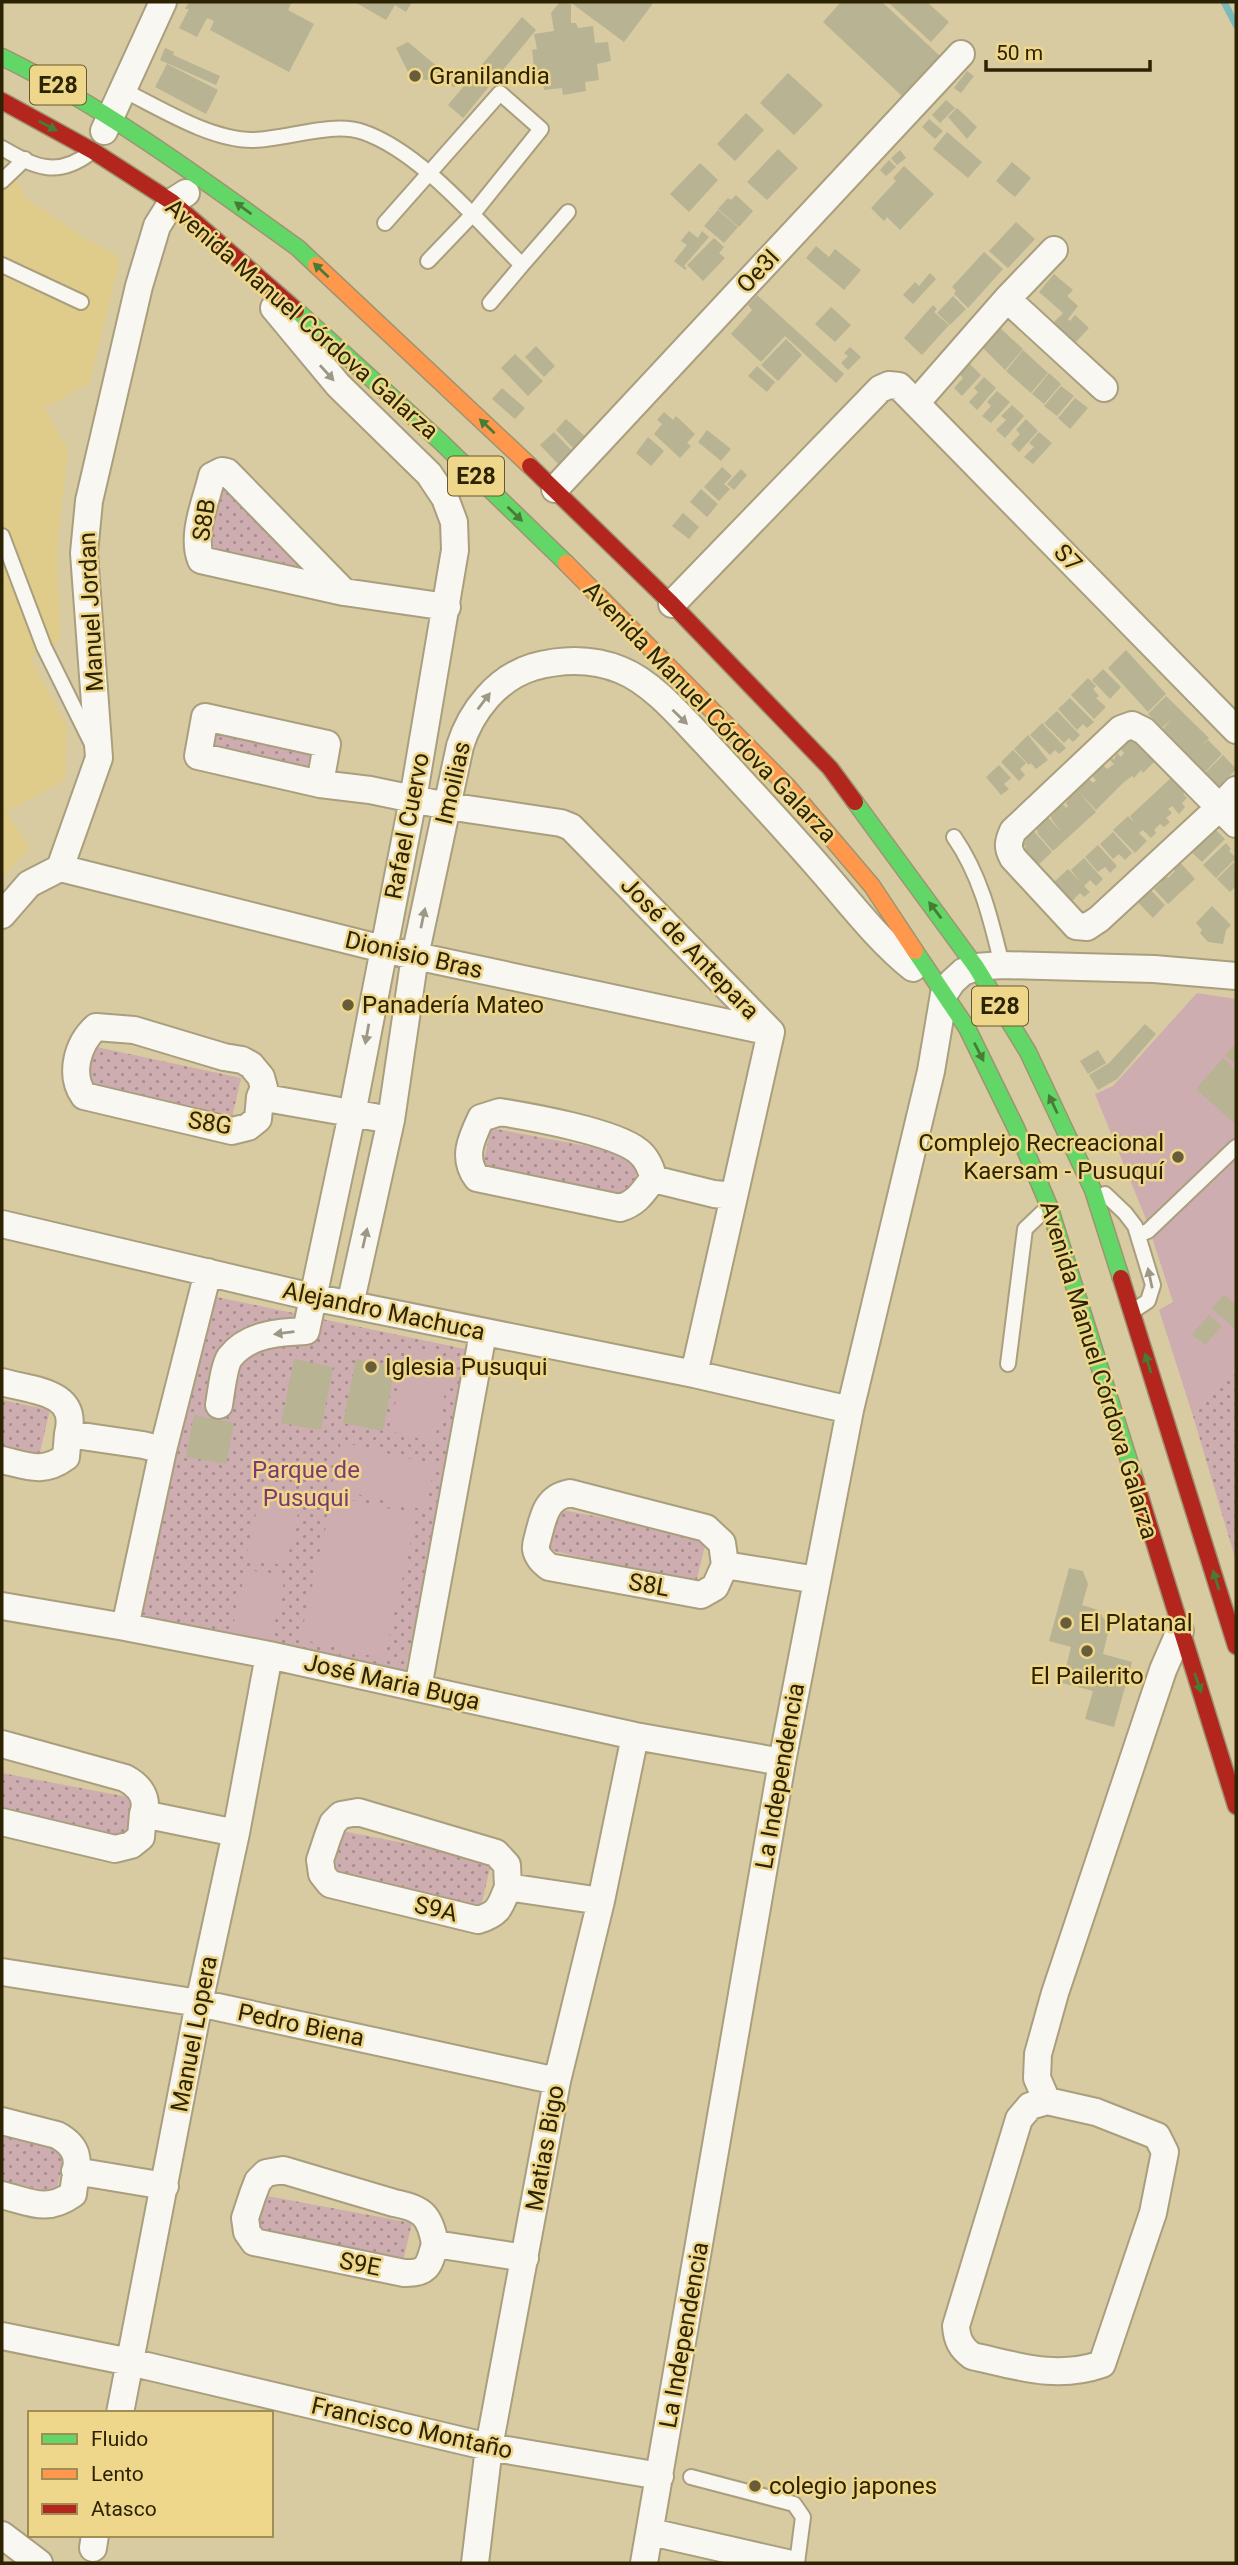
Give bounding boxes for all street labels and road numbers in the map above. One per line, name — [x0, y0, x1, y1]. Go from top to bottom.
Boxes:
road number: E28 — [30, 66, 86, 104]
street label: Avenida Manuel Córdova Galarza — [160, 193, 444, 445]
street label: Oe3I — [731, 243, 785, 299]
road number: E28 — [448, 456, 504, 496]
street label: S8B — [187, 497, 221, 543]
street label: Manuel Jordan — [73, 532, 109, 692]
street label: S7 — [1048, 538, 1088, 578]
street label: Avenida Manuel Córdova Galarza — [578, 576, 842, 848]
street label: Imoilias — [430, 739, 476, 827]
street label: Rafael Cuervo — [379, 750, 435, 902]
street label: José de Antepara — [615, 871, 765, 1025]
street label: Dionisio Bras — [343, 926, 485, 984]
road number: E28 — [972, 987, 1028, 1026]
street label: S8G — [186, 1106, 234, 1140]
street label: Avenida Manuel Córdova Galarza — [1034, 1198, 1164, 1542]
street label: Alejandro Machuca — [280, 1276, 488, 1346]
street label: S8L — [627, 1568, 672, 1602]
street label: José Maria Buga — [301, 1648, 483, 1716]
street label: La Independencia — [750, 1681, 810, 1871]
street label: S9A — [412, 1890, 461, 1928]
street label: Manuel Lopera — [165, 1954, 223, 2114]
street label: Pedro Biena — [235, 1998, 367, 2052]
street label: Matias Bigo — [520, 2083, 570, 2213]
street label: La Independencia — [654, 2240, 714, 2430]
street label: S9E — [337, 2246, 383, 2282]
street label: Francisco Montaño — [309, 2391, 515, 2465]

